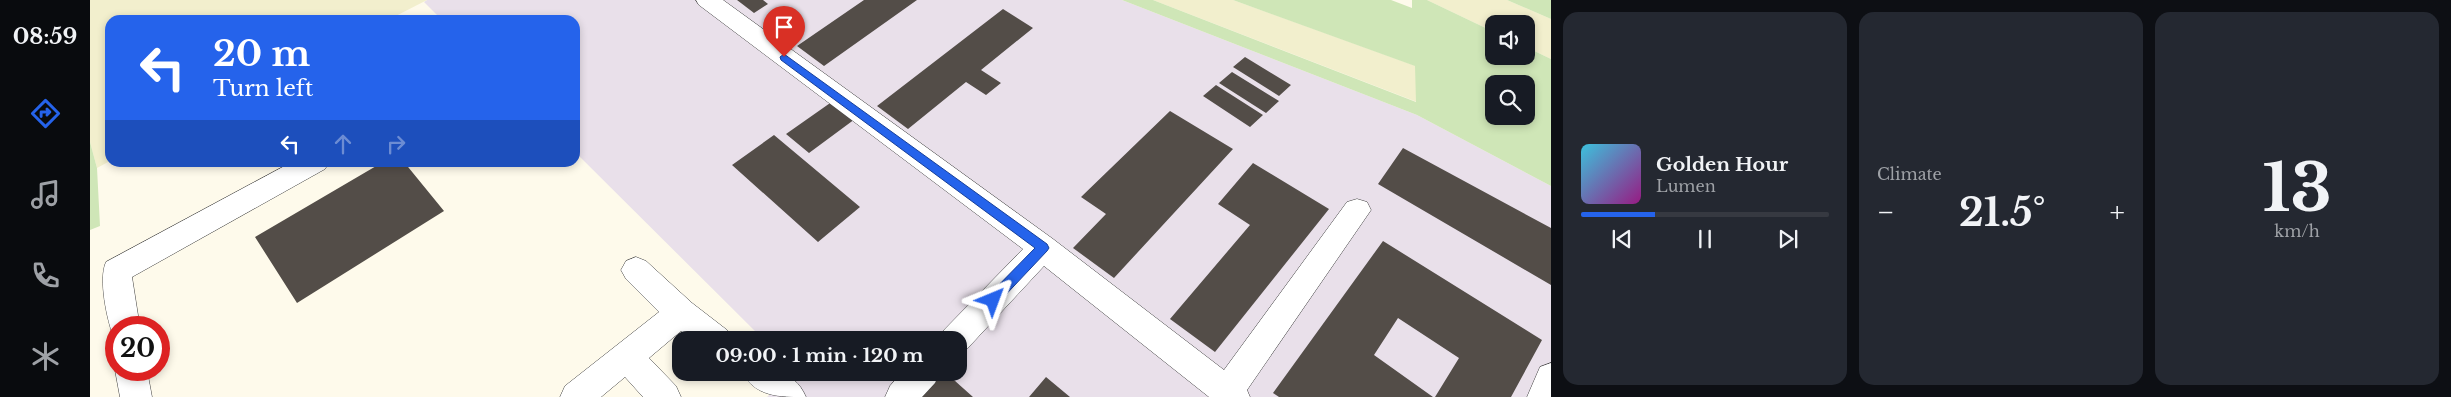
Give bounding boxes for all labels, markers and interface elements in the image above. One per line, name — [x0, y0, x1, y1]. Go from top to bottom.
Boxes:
pin — [763, 6, 805, 57]
icon: arrive — [770, 13, 798, 41]
map controls — [1485, 15, 1535, 125]
button: sound — [1485, 15, 1535, 65]
text: 08:59 — [13, 23, 77, 50]
text: 20 m — [213, 32, 310, 75]
icon: left — [130, 35, 195, 100]
text: Turn left — [213, 75, 313, 102]
button: search — [1485, 75, 1535, 125]
icon: directions — [28, 96, 63, 131]
icon: left — [276, 130, 304, 158]
icon: ahead — [329, 130, 357, 158]
icon: right — [382, 130, 410, 158]
text: 13 — [2262, 148, 2332, 229]
text: Golden Hour — [1656, 153, 1788, 176]
text: Climate — [1877, 164, 1942, 184]
text: Lumen — [1656, 176, 1716, 196]
icon: music — [28, 177, 63, 212]
text: 21.5° — [1959, 189, 2045, 236]
text: − — [1877, 195, 1895, 230]
text: + — [2110, 195, 2125, 230]
text: km/h — [2274, 221, 2320, 241]
icon: previous — [1608, 225, 1636, 253]
icon: pause — [1691, 225, 1719, 253]
icon: next — [1774, 225, 1802, 253]
icon: phone — [28, 258, 63, 293]
position arrow — [966, 273, 1018, 325]
speed limit sign: 20 — [105, 316, 170, 381]
icon: climate — [28, 339, 63, 374]
text: 09:00 · 1 min · 120 m — [715, 344, 924, 367]

